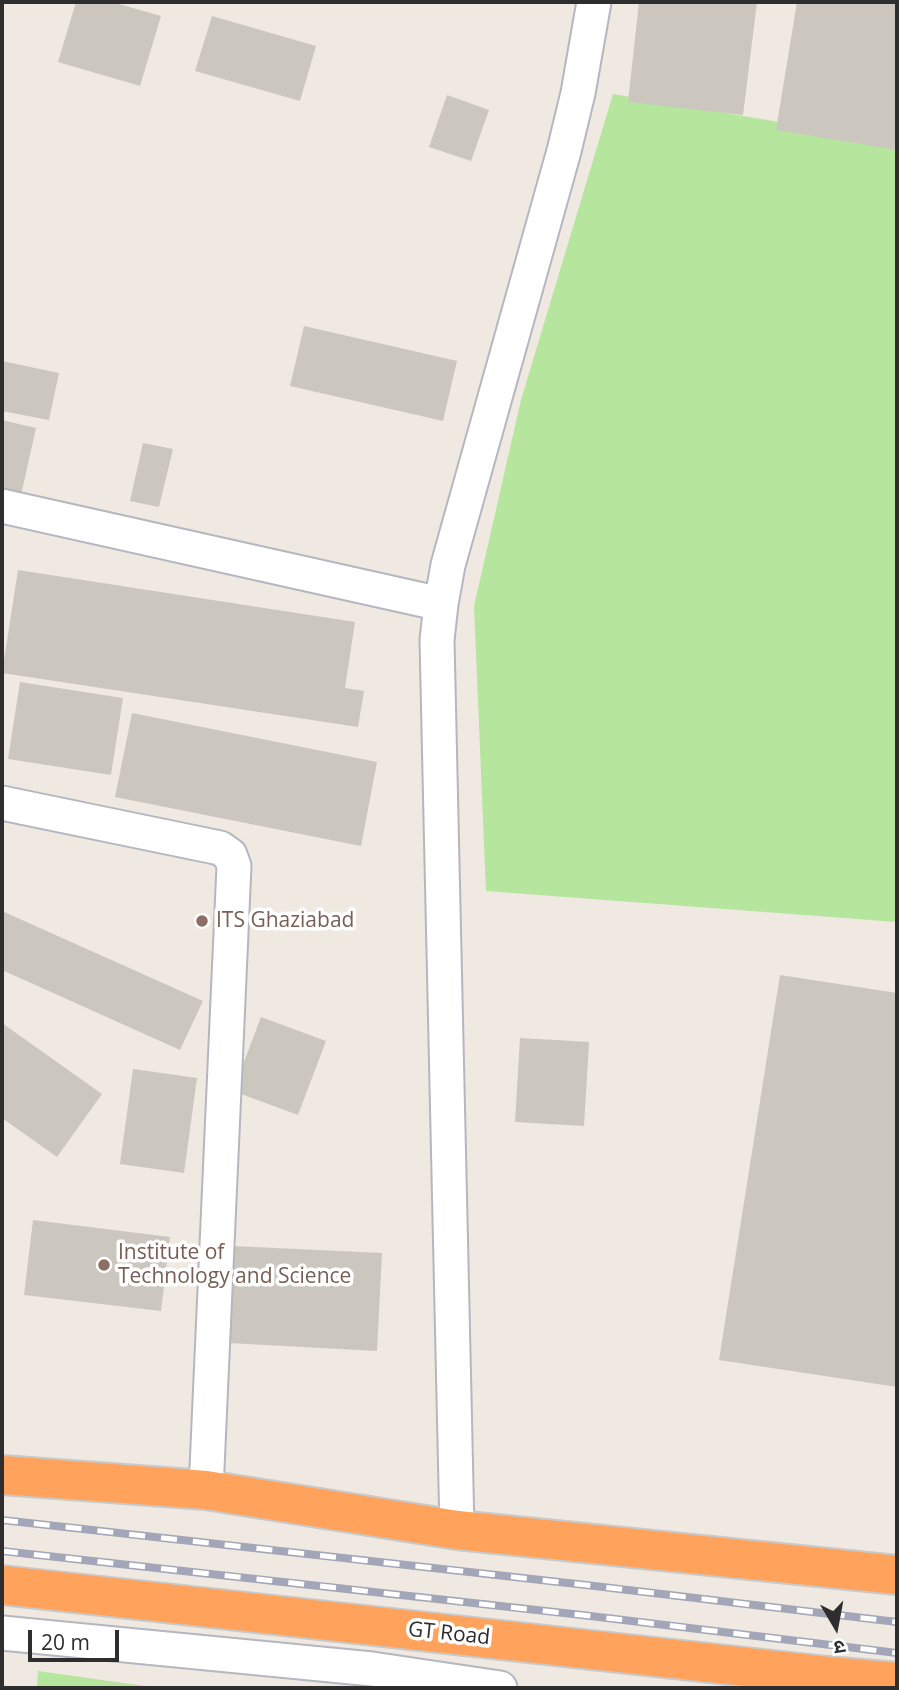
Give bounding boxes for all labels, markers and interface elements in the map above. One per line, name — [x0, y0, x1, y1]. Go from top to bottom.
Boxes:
place label: ITS Ghaziabad — [216, 908, 354, 934]
marker: ITS Ghaziabad — [194, 913, 210, 929]
place label: Institute of Technology and Science — [118, 1240, 351, 1290]
marker: Institute of Technology and Science — [96, 1257, 112, 1273]
north arrow — [801, 1592, 871, 1662]
scale bar — [32, 1616, 122, 1660]
street label: GT Road — [407, 1617, 491, 1651]
text: 20 m — [41, 1628, 90, 1656]
text: उ — [832, 1634, 847, 1661]

